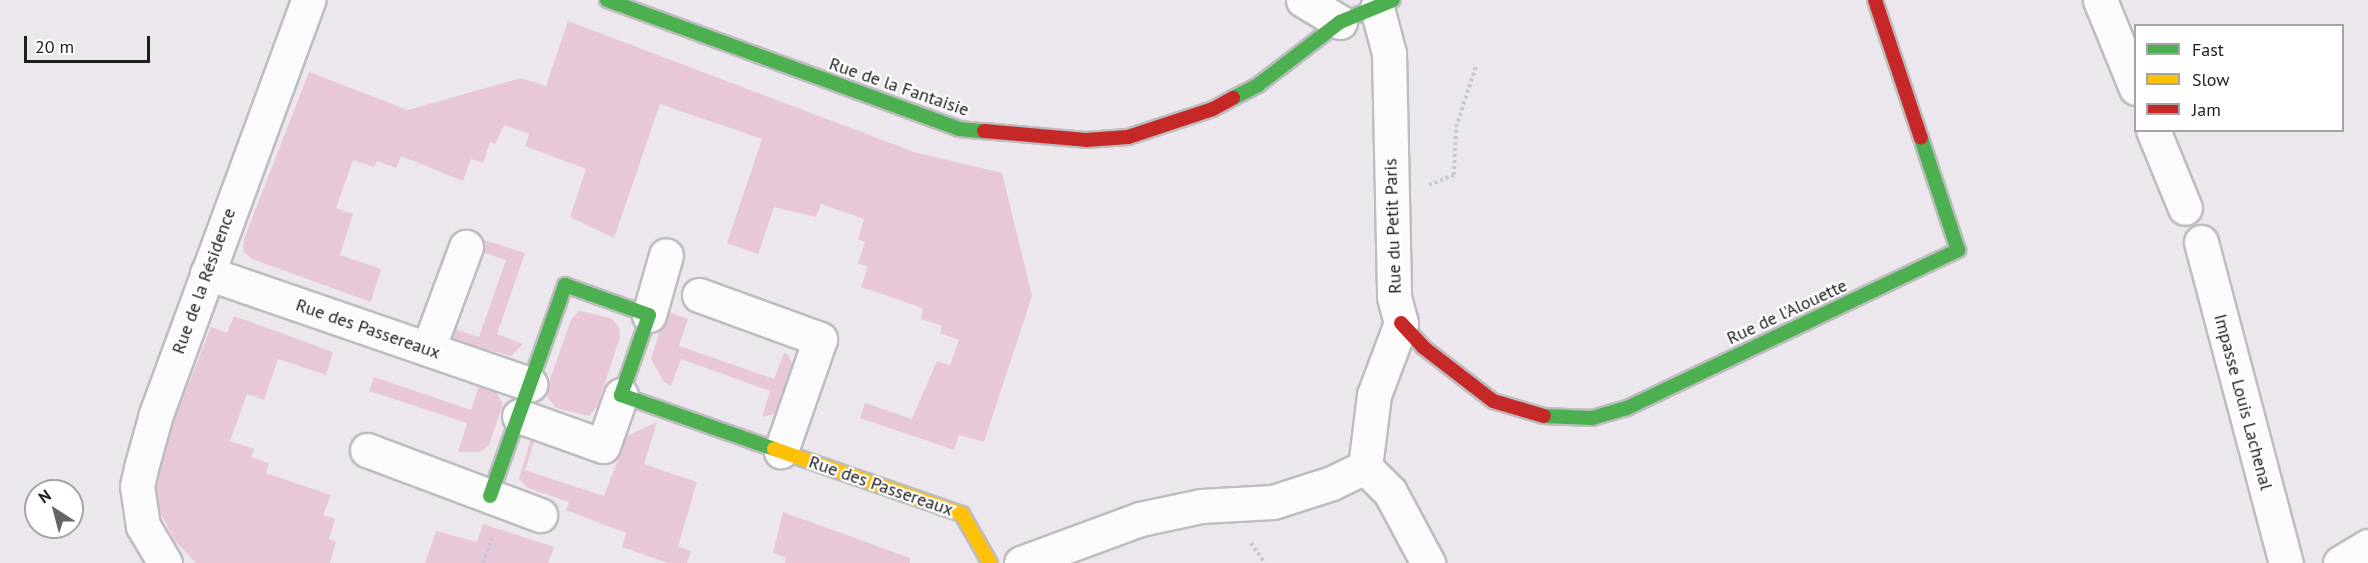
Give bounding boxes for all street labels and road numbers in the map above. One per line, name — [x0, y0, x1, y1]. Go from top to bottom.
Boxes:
street label: Rue de la Fantaisie — [826, 53, 972, 121]
street label: Rue du Petit Paris — [1380, 158, 1406, 294]
street label: Rue de la Résidence — [168, 205, 240, 357]
street label: Rue de l'Alouette — [1723, 275, 1851, 349]
street label: Rue des Passereaux — [293, 294, 443, 364]
street label: Impasse Louis Lachenal — [2209, 312, 2277, 492]
street label: Rue des Passereaux — [806, 451, 956, 521]

